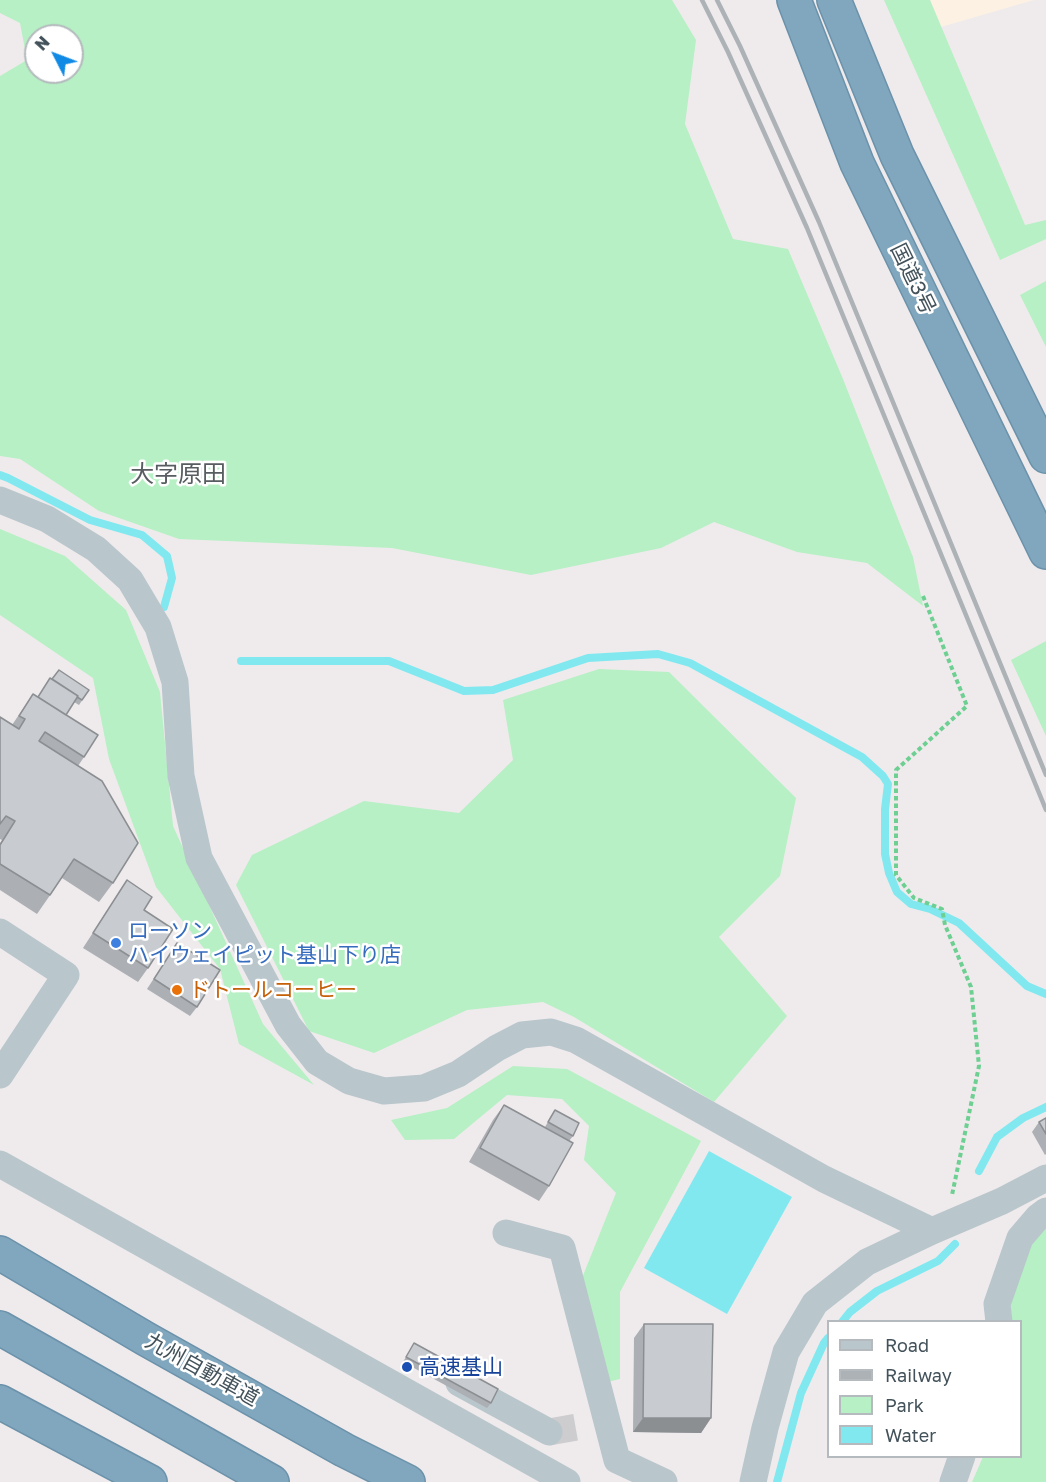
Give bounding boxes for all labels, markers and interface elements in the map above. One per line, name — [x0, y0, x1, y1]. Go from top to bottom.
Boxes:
north arrow — [24, 24, 84, 84]
text: N — [31, 32, 54, 55]
street label: 国道3号 — [885, 240, 941, 318]
district label: 大字原田 — [130, 460, 226, 488]
place label: ローソン ハイウェイピット基山下り店 — [128, 918, 401, 968]
marker: ローソン ハイウェイピット基山下り店 — [109, 936, 123, 950]
place label: ドトールコーヒー — [189, 977, 357, 1003]
marker: ドトールコーヒー — [170, 983, 184, 997]
legend — [827, 1320, 1022, 1458]
street label: 九州自動車道 — [141, 1328, 263, 1412]
text: Road — [885, 1334, 929, 1356]
place label: 高速基山 — [419, 1354, 503, 1380]
marker: 高速基山 — [400, 1360, 414, 1374]
text: Railway — [885, 1364, 952, 1386]
text: Park — [885, 1394, 924, 1416]
text: Water — [885, 1424, 936, 1446]

